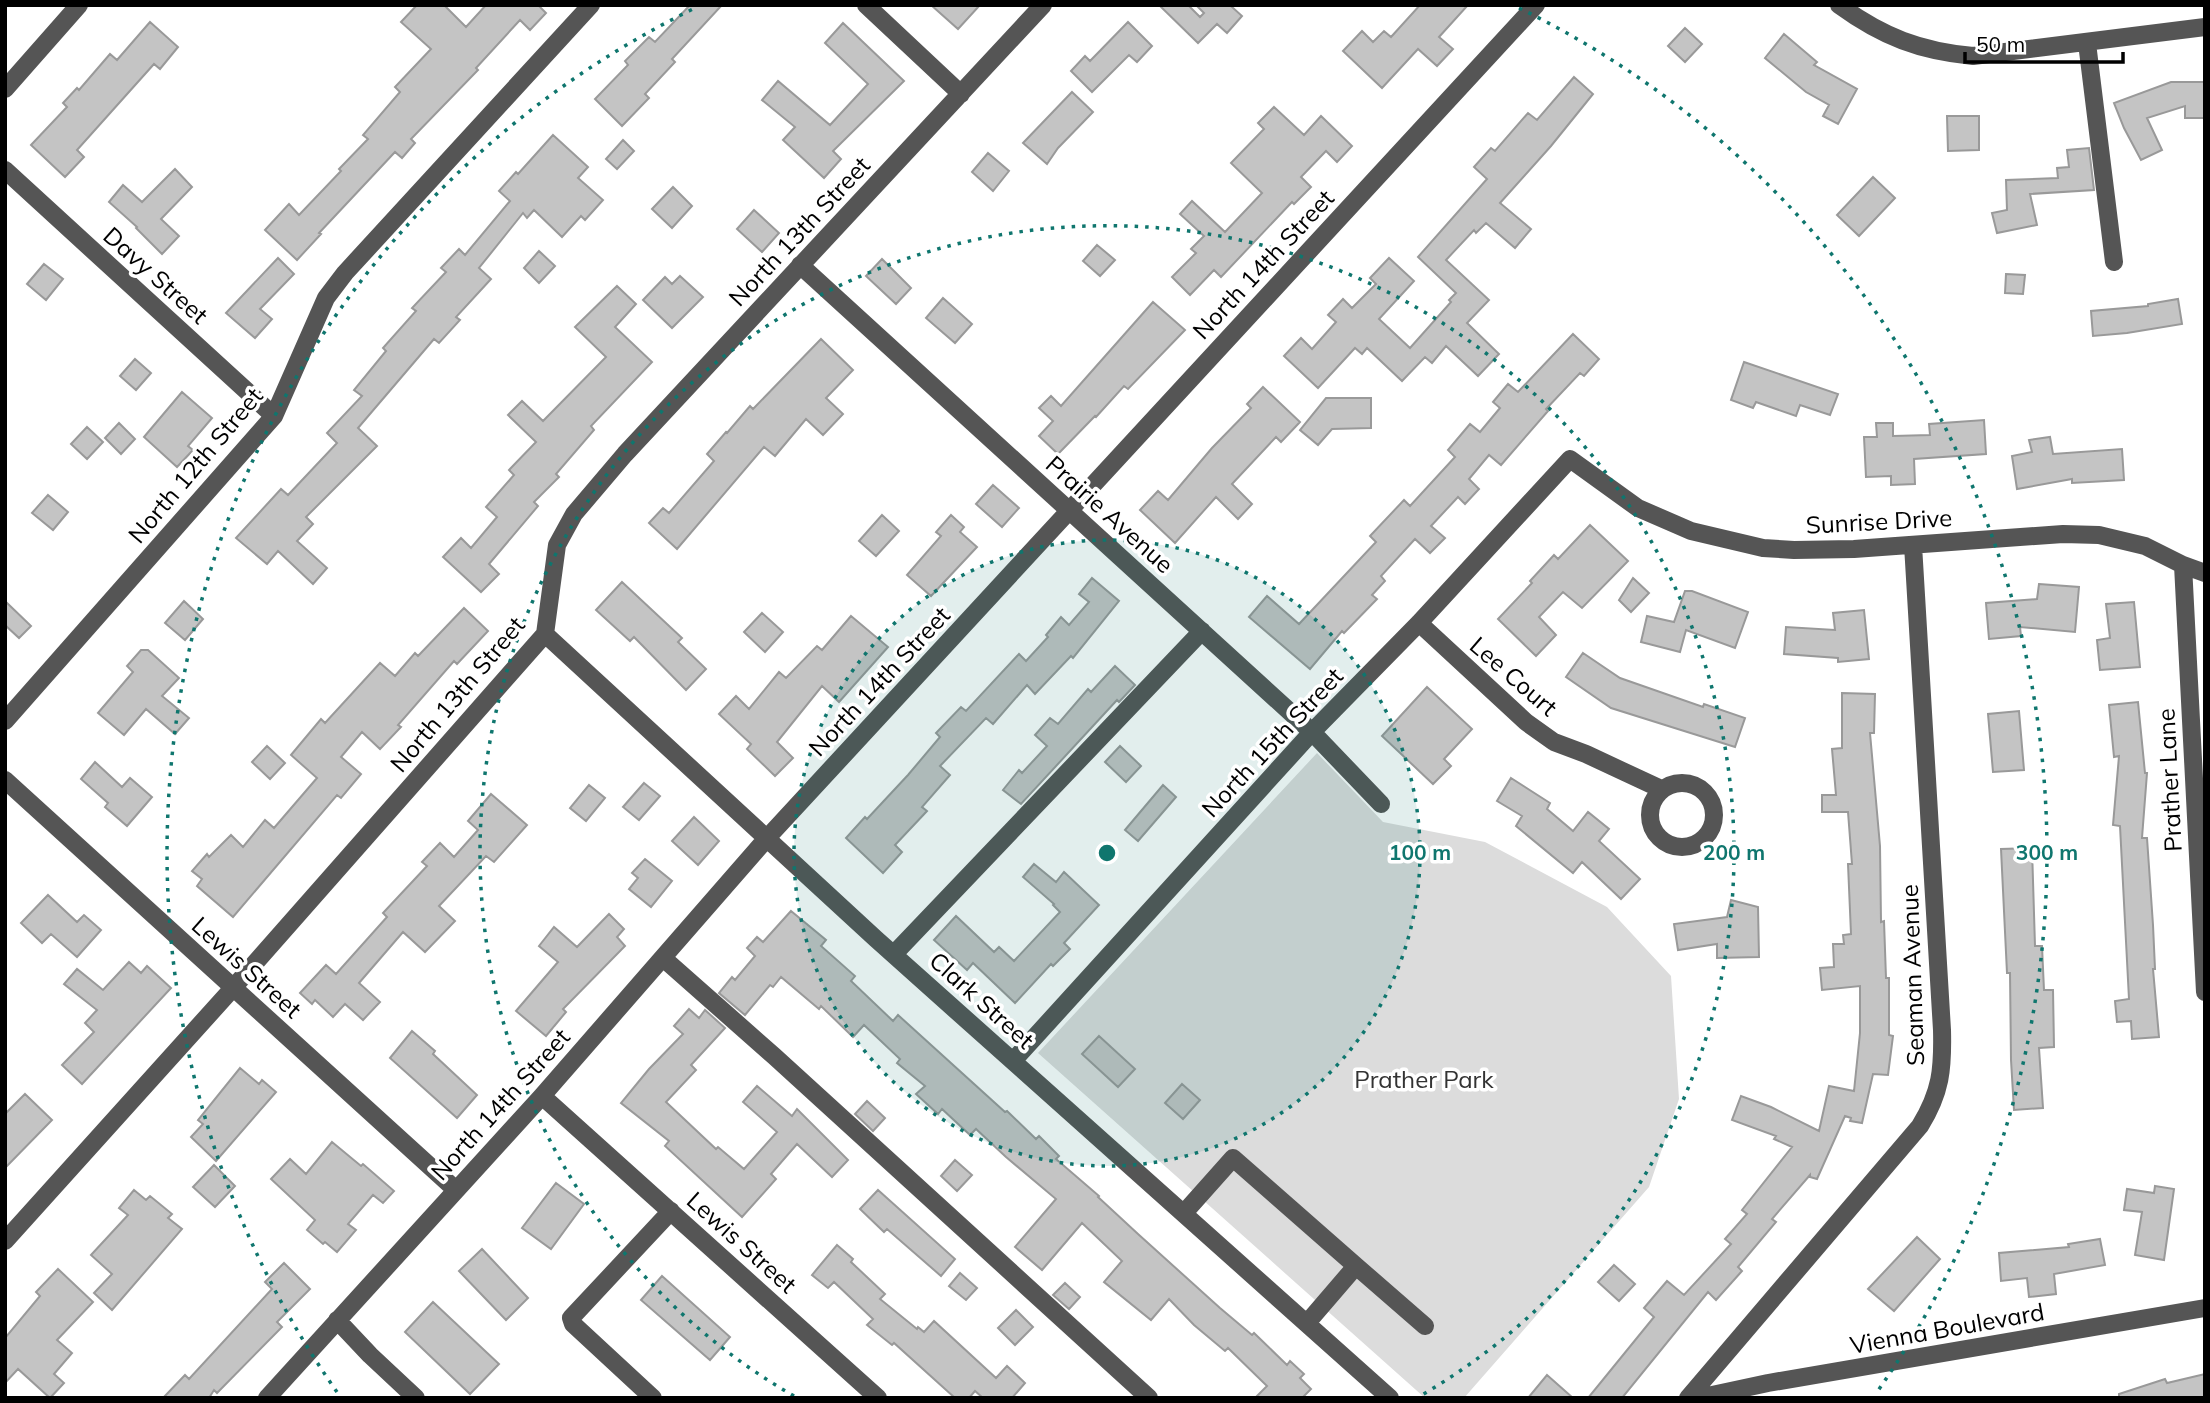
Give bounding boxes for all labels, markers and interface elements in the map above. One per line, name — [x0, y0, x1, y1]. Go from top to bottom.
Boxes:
scale bar — [1965, 21, 2122, 65]
text: 50 m — [1976, 31, 2025, 57]
street label: North 13th Street — [722, 150, 876, 312]
street label: North 14th Street — [1186, 183, 1340, 345]
street label: Davy Street — [97, 220, 215, 330]
street label: North 12th Street — [121, 381, 269, 549]
street label: Prairie Avenue — [1040, 449, 1180, 579]
street label: Sunrise Drive — [1805, 502, 1953, 540]
street label: North 14th Street — [802, 600, 956, 762]
street label: North 13th Street — [383, 610, 531, 778]
street label: Lee Court — [1464, 630, 1564, 722]
street label: North 15th Street — [1195, 661, 1349, 823]
street label: Prather Lane — [2150, 708, 2188, 852]
text: 100 m — [1389, 839, 1451, 865]
text: 200 m — [1703, 839, 1765, 865]
text: 300 m — [2016, 839, 2078, 865]
centre of rings — [1095, 841, 1119, 865]
street label: Seaman Avenue — [1894, 884, 1930, 1066]
street label: Lewis Street — [186, 910, 308, 1024]
street label: Clark Street — [924, 945, 1040, 1055]
street label: North 14th Street — [424, 1022, 576, 1186]
park label: Prather Park — [1354, 1064, 1494, 1094]
street label: Lewis Street — [681, 1185, 803, 1299]
street label: Vienna Boulevard — [1848, 1296, 2046, 1360]

